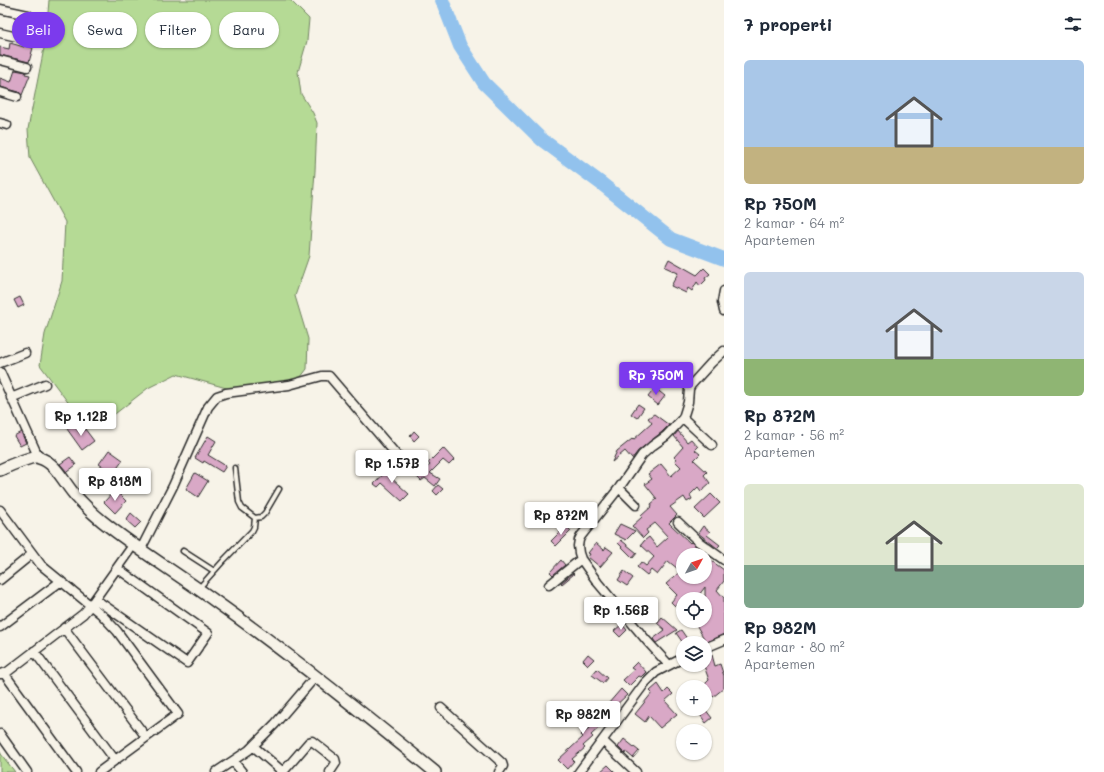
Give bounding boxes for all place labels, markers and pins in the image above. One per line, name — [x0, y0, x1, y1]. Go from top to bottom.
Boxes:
pin: Rp 750M — [619, 362, 693, 396]
pin: Rp 1.12B — [40, 403, 122, 437]
pin: Rp 1.57B — [351, 450, 433, 484]
pin: Rp 818M — [78, 468, 152, 502]
pin: Rp 872M — [524, 502, 598, 536]
pin: Rp 1.56B — [580, 597, 662, 631]
pin: Rp 982M — [546, 701, 620, 735]

